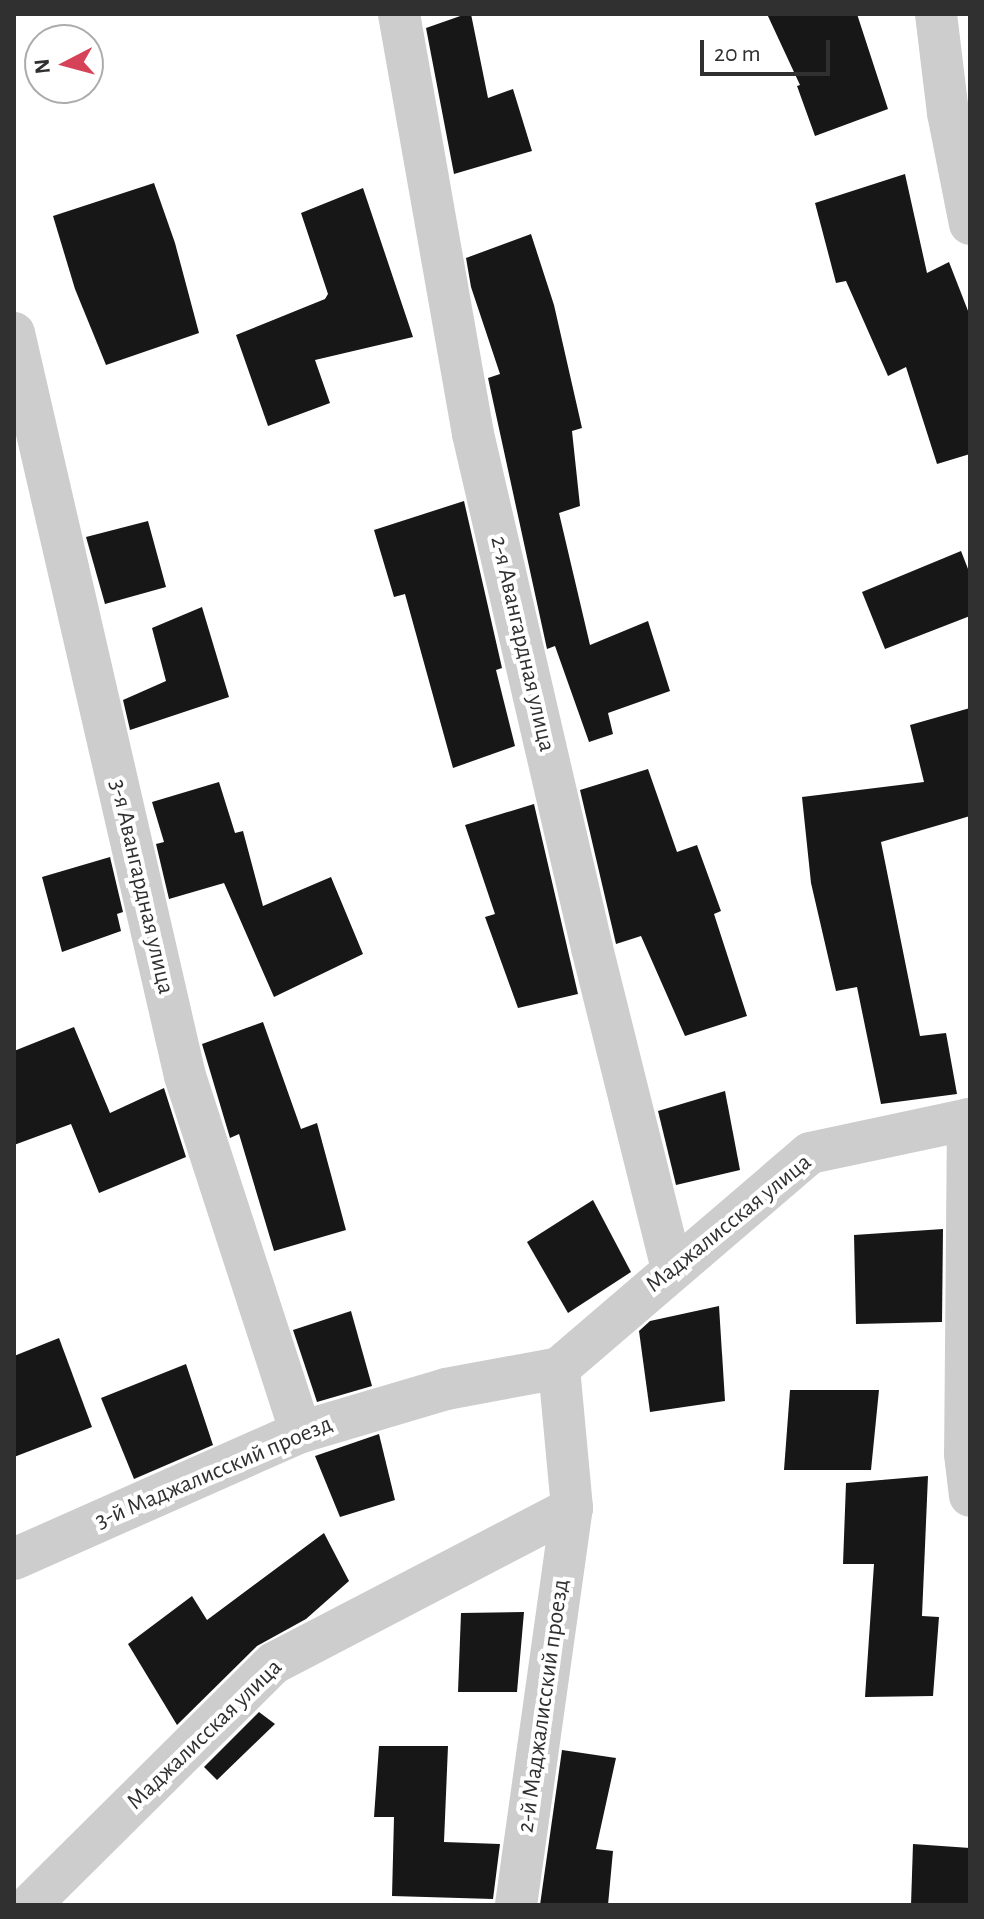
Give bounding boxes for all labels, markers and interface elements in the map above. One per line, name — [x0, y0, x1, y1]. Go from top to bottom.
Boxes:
north arrow — [24, 24, 104, 104]
scale bar — [704, 24, 834, 74]
text: 20 m — [714, 42, 761, 66]
text: N — [30, 58, 54, 75]
street label: 2-я Авангардная улица — [483, 533, 561, 755]
street label: 3-я Авангардная улица — [102, 777, 180, 997]
street label: Маджалисская улица — [640, 1148, 818, 1300]
street label: 3-й Маджалисский проезд — [91, 1410, 337, 1536]
street label: 2-й Маджалисский проезд — [512, 1577, 576, 1835]
street label: Маджалисская улица — [121, 1653, 289, 1817]

